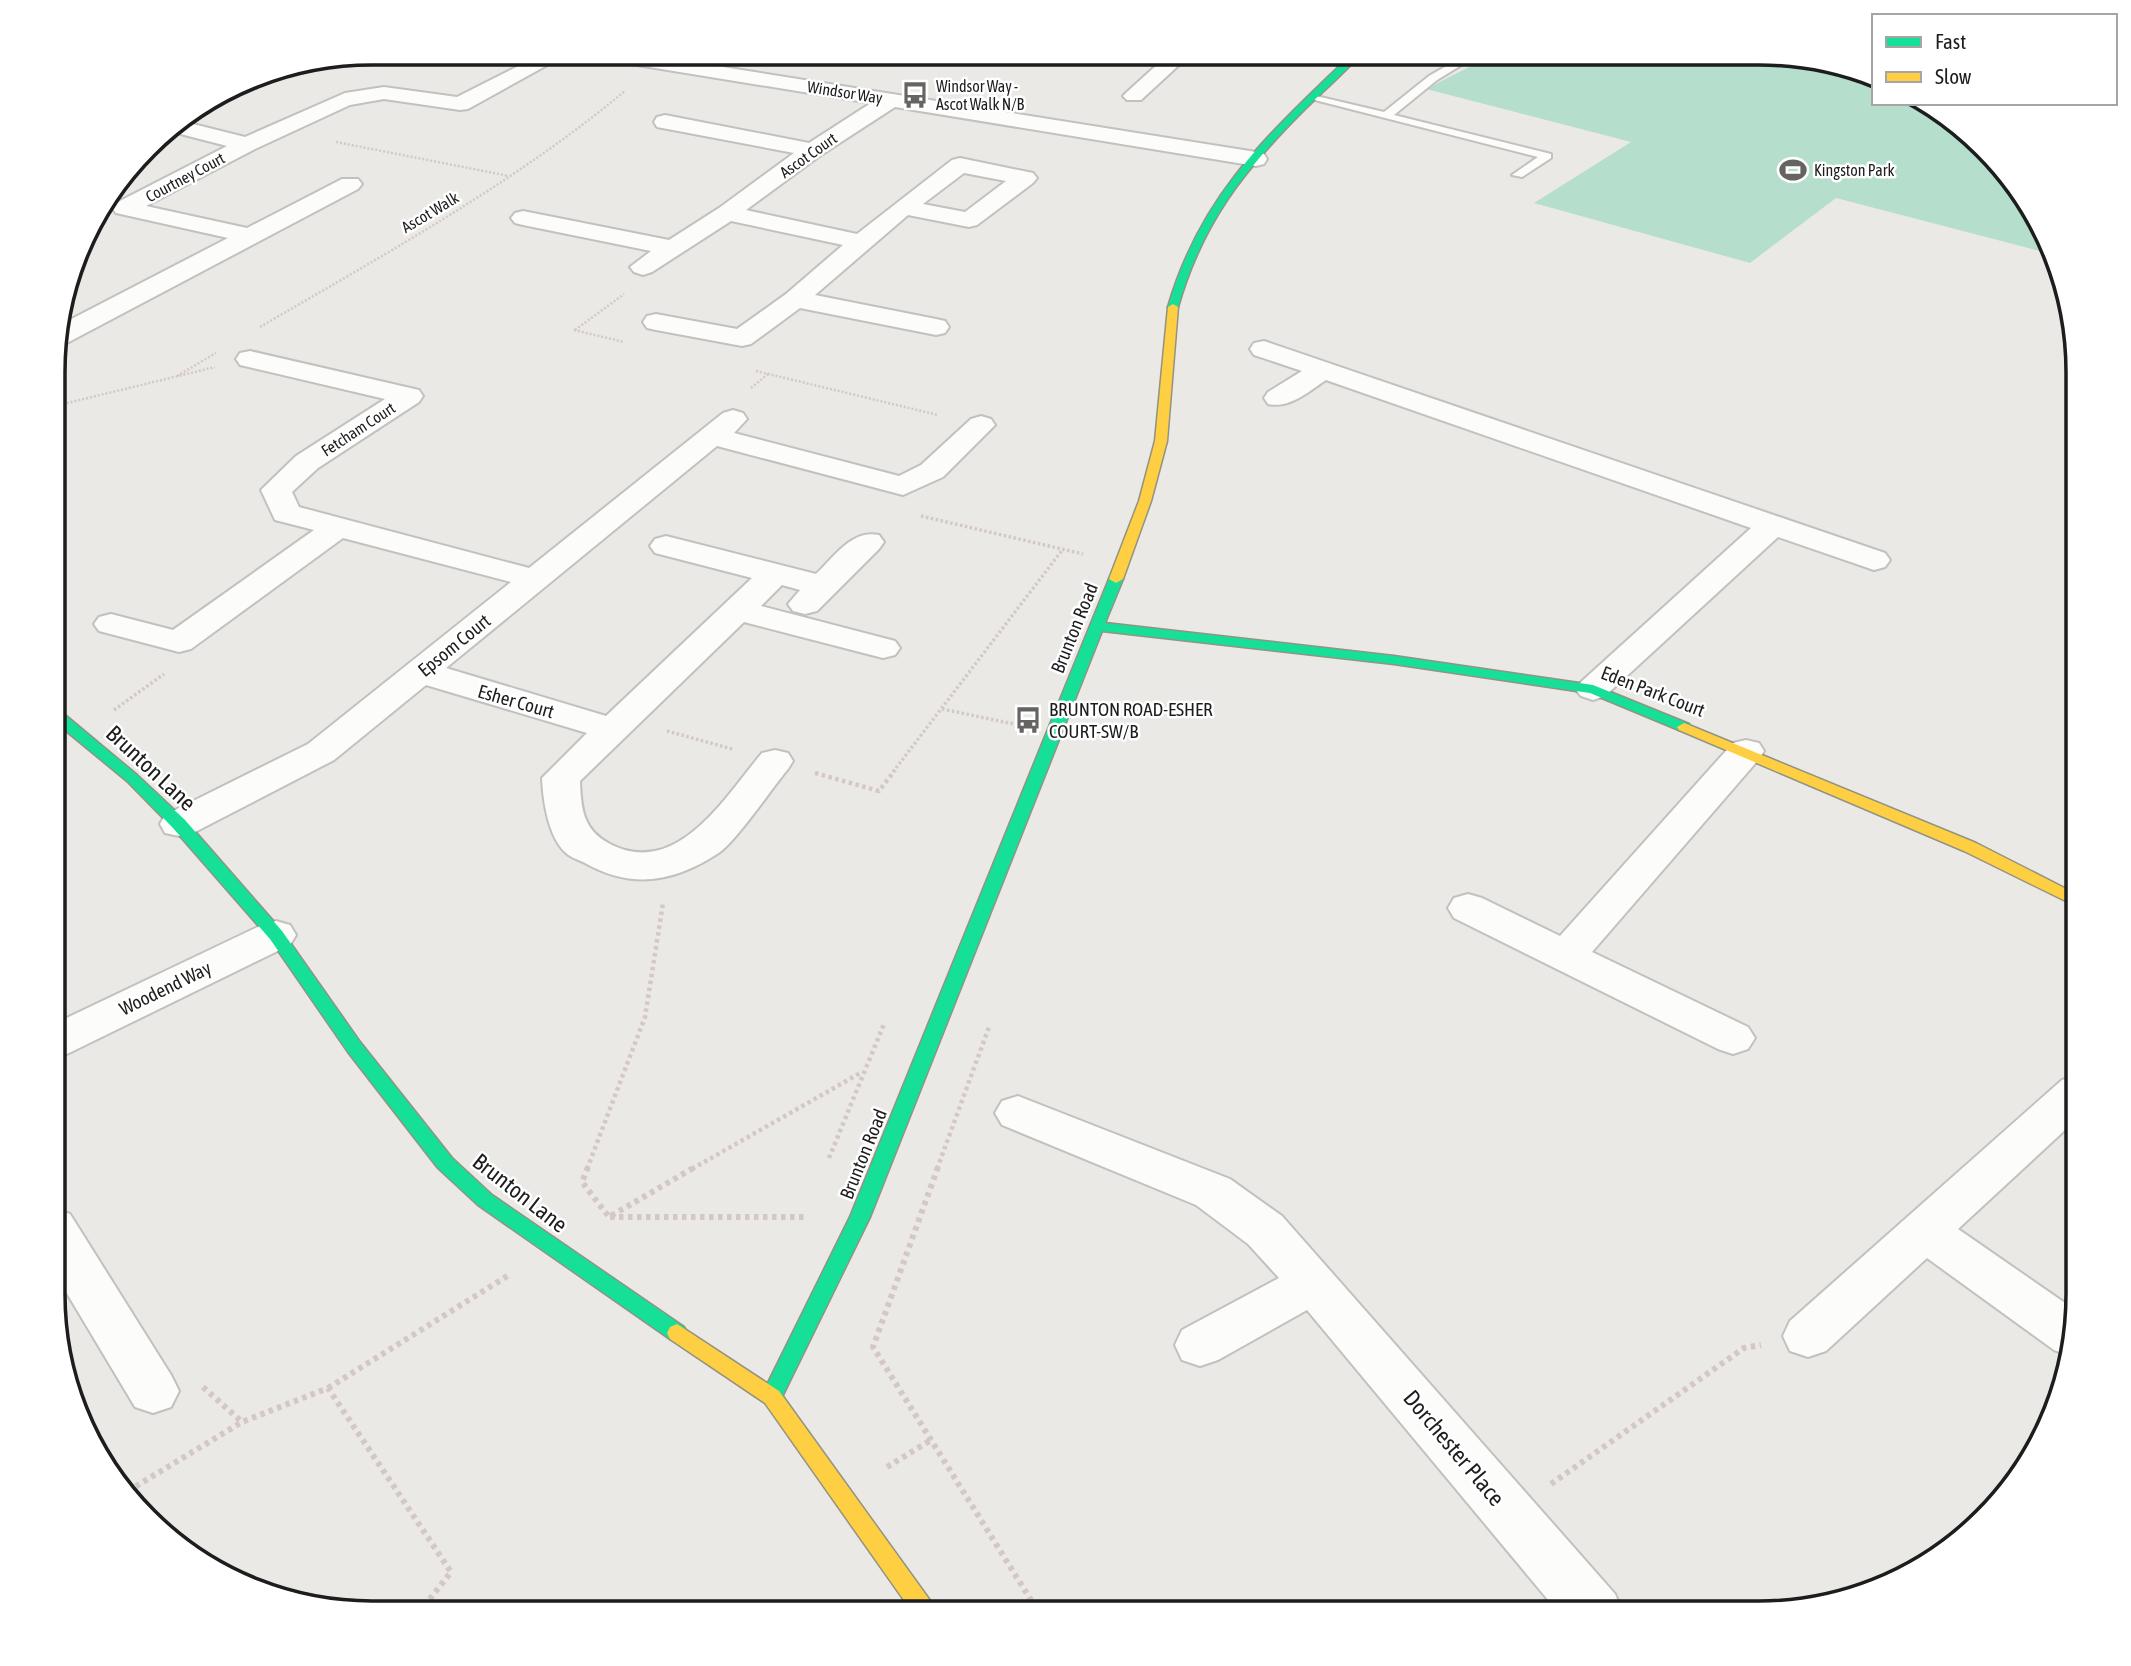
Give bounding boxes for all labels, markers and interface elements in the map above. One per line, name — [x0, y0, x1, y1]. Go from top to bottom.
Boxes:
legend — [1872, 14, 2117, 105]
text: Fast — [1935, 29, 1966, 53]
text: Slow — [1935, 64, 1972, 88]
street label: Windsor Way — [806, 77, 884, 108]
place label: Windsor Way - Ascot Walk N/B — [936, 77, 1025, 113]
bus stop icon: Windsor Way - Ascot Walk N/B — [900, 80, 930, 110]
street label: Ascot Court — [776, 129, 840, 181]
street label: Courtney Court — [142, 148, 228, 206]
sports icon: Kingston Park — [1778, 155, 1808, 185]
place label: Kingston Park — [1814, 161, 1894, 180]
street label: Ascot Walk — [398, 188, 462, 236]
street label: Fetcham Court — [318, 398, 399, 460]
street label: Brunton Road — [1046, 580, 1102, 676]
street label: Epsom Court — [413, 609, 495, 681]
street label: Eden Park Court — [1598, 661, 1708, 721]
street label: Esher Court — [475, 680, 557, 722]
place label: BRUNTON ROAD-ESHER COURT-SW/B — [1049, 698, 1213, 742]
bus stop icon: BRUNTON ROAD-ESHER COURT-SW/B — [1013, 705, 1043, 735]
street label: Brunton Lane — [101, 720, 201, 816]
street label: Woodend Way — [116, 956, 215, 1020]
street label: Brunton Road — [835, 1106, 891, 1202]
street label: Brunton Lane — [468, 1148, 572, 1238]
street label: Dorchester Place — [1398, 1385, 1510, 1511]

